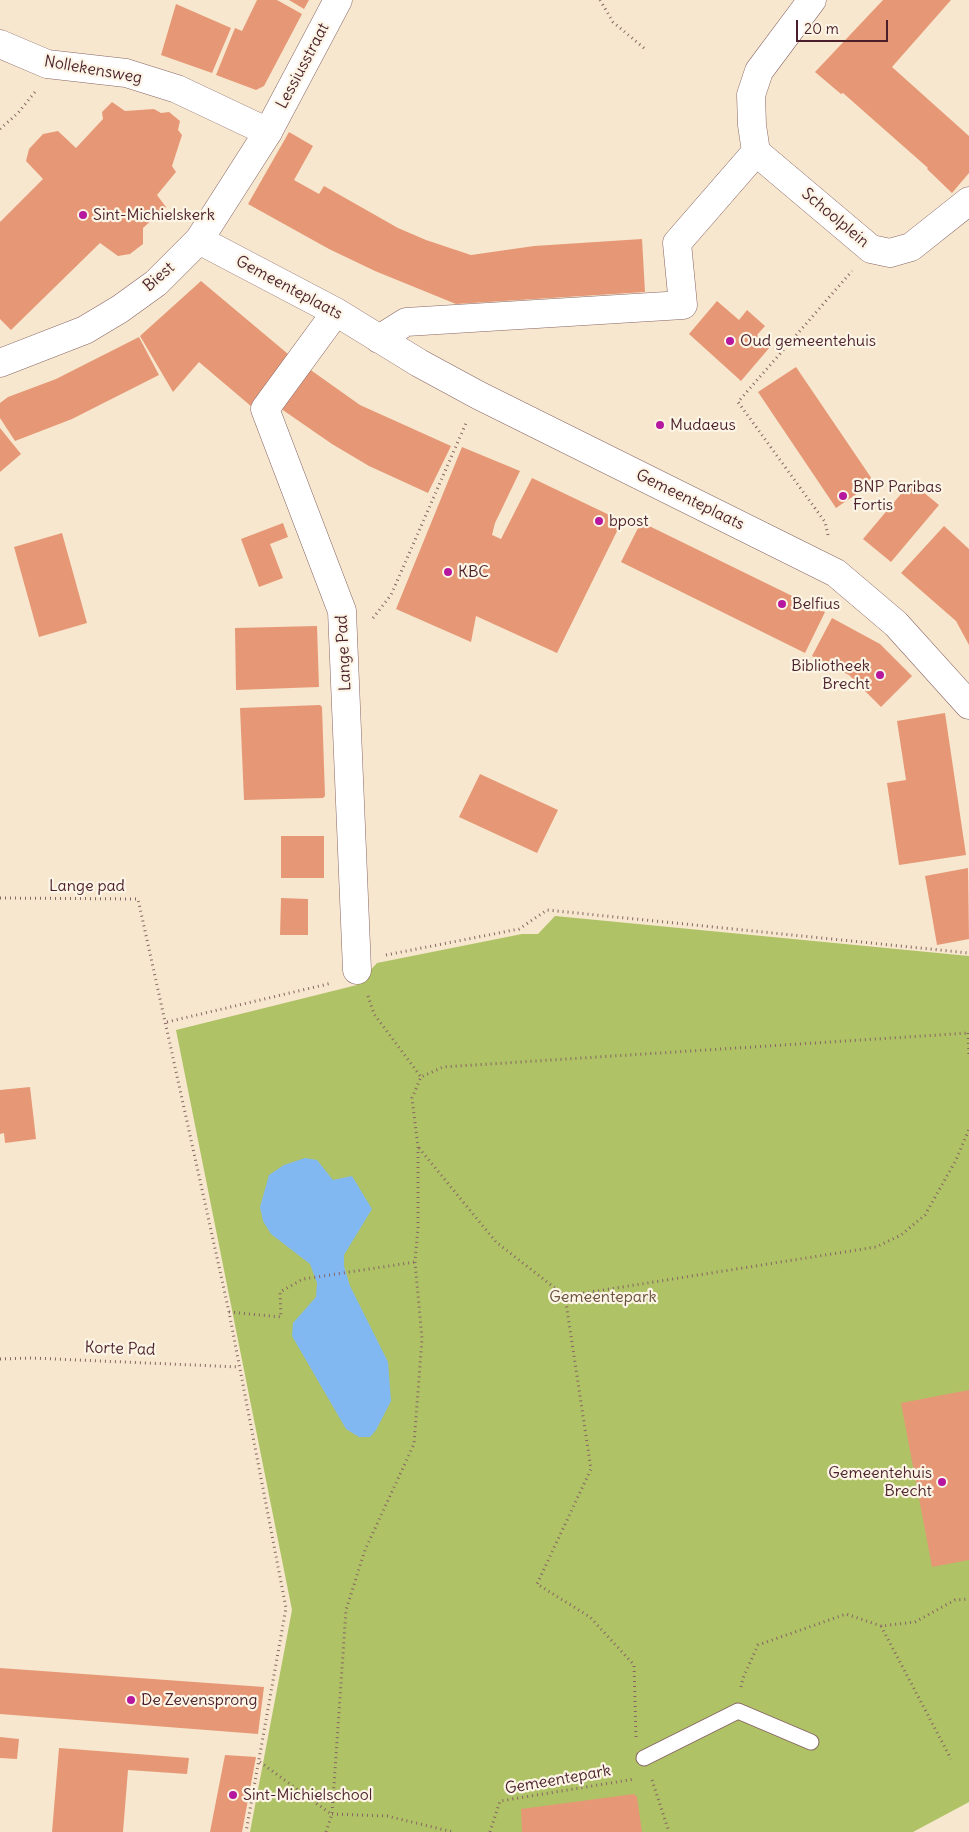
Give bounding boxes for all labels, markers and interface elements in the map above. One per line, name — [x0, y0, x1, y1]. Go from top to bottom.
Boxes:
scale bar — [799, 10, 892, 42]
text: 20 m — [804, 19, 839, 38]
street label: Lessiusstraat — [272, 20, 334, 112]
street label: Nollekensweg — [43, 52, 143, 88]
street label: Schoolplein — [797, 184, 873, 252]
place label: Sint-Michielskerk — [93, 205, 215, 225]
marker: Sint-Michielskerk — [77, 209, 89, 221]
street label: Gemeenteplaats — [232, 252, 346, 324]
street label: Biest — [139, 258, 179, 296]
place label: Oud gemeentehuis — [740, 331, 876, 351]
marker: Oud gemeentehuis — [724, 335, 736, 347]
place label: Mudaeus — [670, 415, 736, 435]
marker: Mudaeus — [654, 419, 666, 431]
street label: Gemeenteplaats — [633, 466, 747, 534]
place label: BNP Paribas Fortis — [853, 477, 942, 515]
marker: BNP Paribas Fortis — [837, 490, 849, 502]
place label: bpost — [609, 511, 649, 531]
marker: bpost — [593, 515, 605, 527]
place label: KBC — [458, 562, 489, 582]
marker: KBC — [442, 566, 454, 578]
place label: Belfius — [792, 594, 840, 614]
marker: Belfius — [776, 598, 788, 610]
street label: Lange Pad — [332, 615, 356, 691]
place label: Bibliotheek Brecht — [791, 656, 870, 694]
marker: Bibliotheek Brecht — [874, 669, 886, 681]
street label: Lange pad — [49, 876, 125, 896]
park label: Gemeentepark — [549, 1287, 657, 1307]
street label: Korte Pad — [84, 1338, 156, 1360]
place label: Gemeentehuis Brecht — [828, 1463, 932, 1501]
marker: Gemeentehuis Brecht — [936, 1476, 948, 1488]
place label: De Zevensprong — [141, 1690, 258, 1710]
marker: De Zevensprong — [125, 1694, 137, 1706]
street label: Gemeentepark — [503, 1761, 613, 1799]
place label: Sint-Michielschool — [243, 1785, 372, 1805]
marker: Sint-Michielschool — [227, 1789, 239, 1801]

